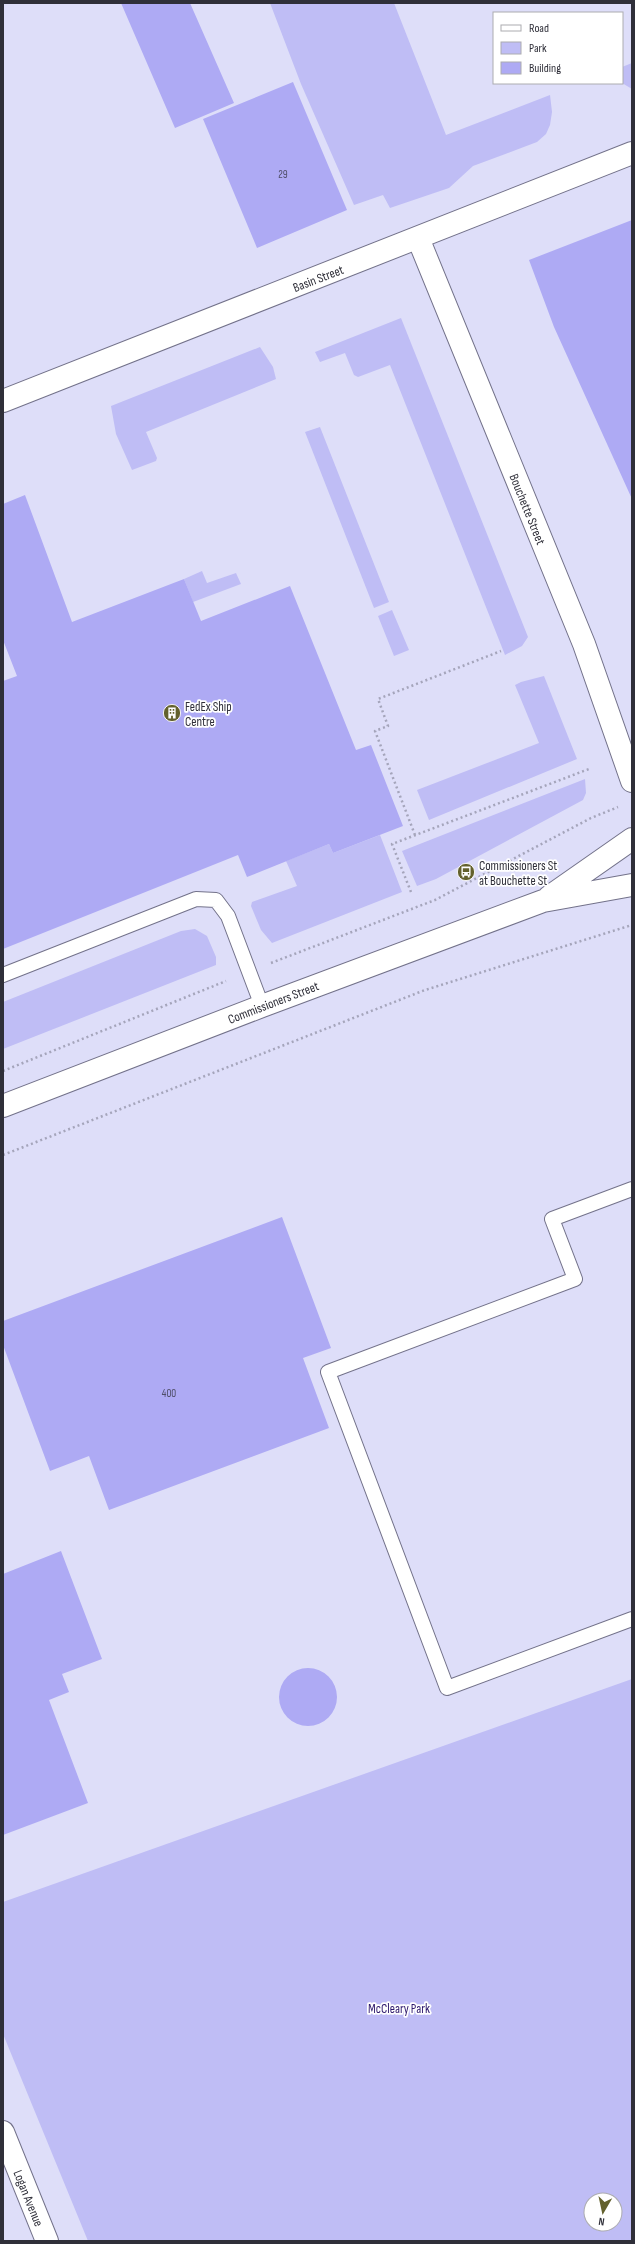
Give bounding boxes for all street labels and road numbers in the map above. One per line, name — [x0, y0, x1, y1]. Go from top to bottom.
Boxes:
street label: Basin Street — [291, 262, 346, 296]
street label: Bouchette Street — [506, 472, 549, 547]
street label: Commissioners Street — [226, 978, 321, 1028]
street label: Logan Avenue — [10, 2168, 47, 2229]

